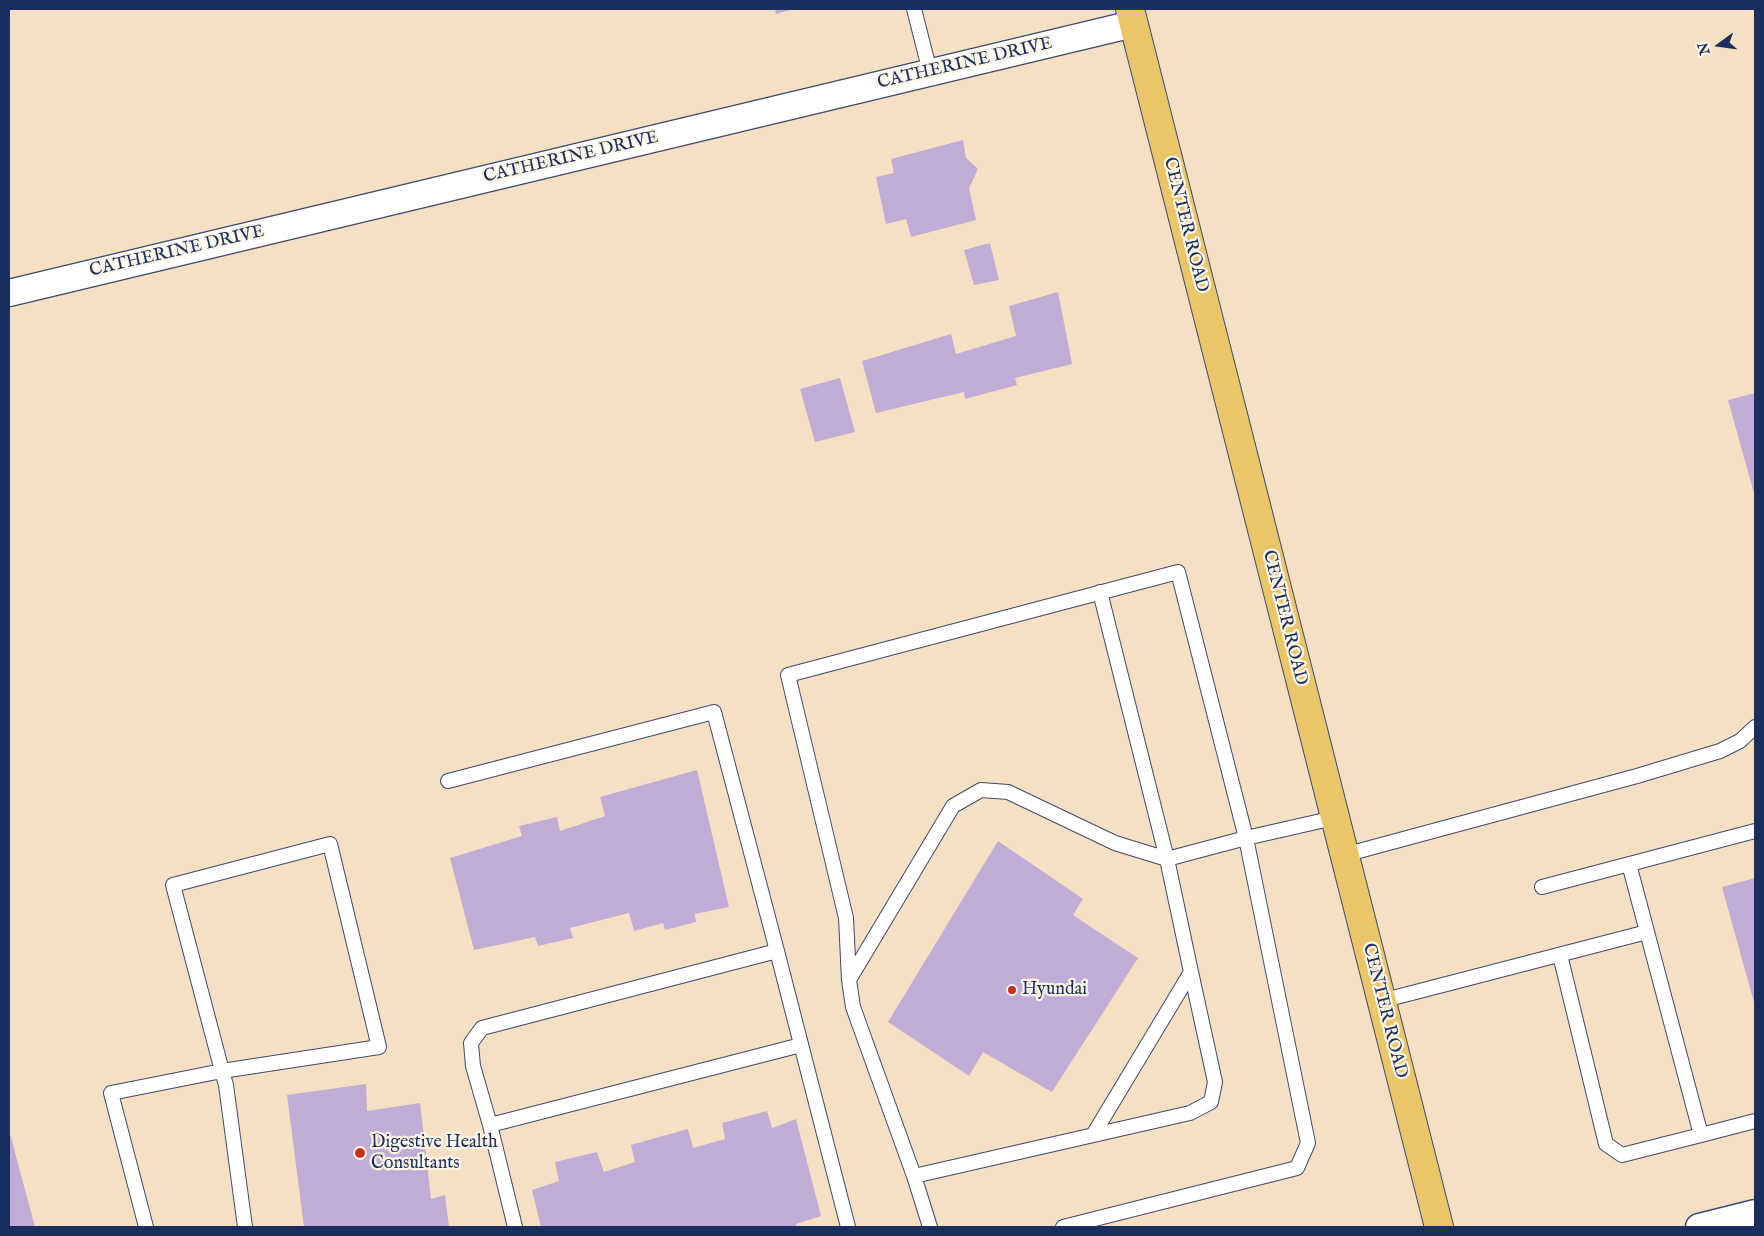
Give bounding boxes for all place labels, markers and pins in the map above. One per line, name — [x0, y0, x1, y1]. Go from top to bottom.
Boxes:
place label: Hyundai — [1022, 979, 1087, 1001]
marker: Hyundai — [1006, 984, 1018, 996]
place label: Digestive Health Consultants — [371, 1132, 498, 1174]
marker: Digestive Health Consultants — [353, 1146, 367, 1160]

